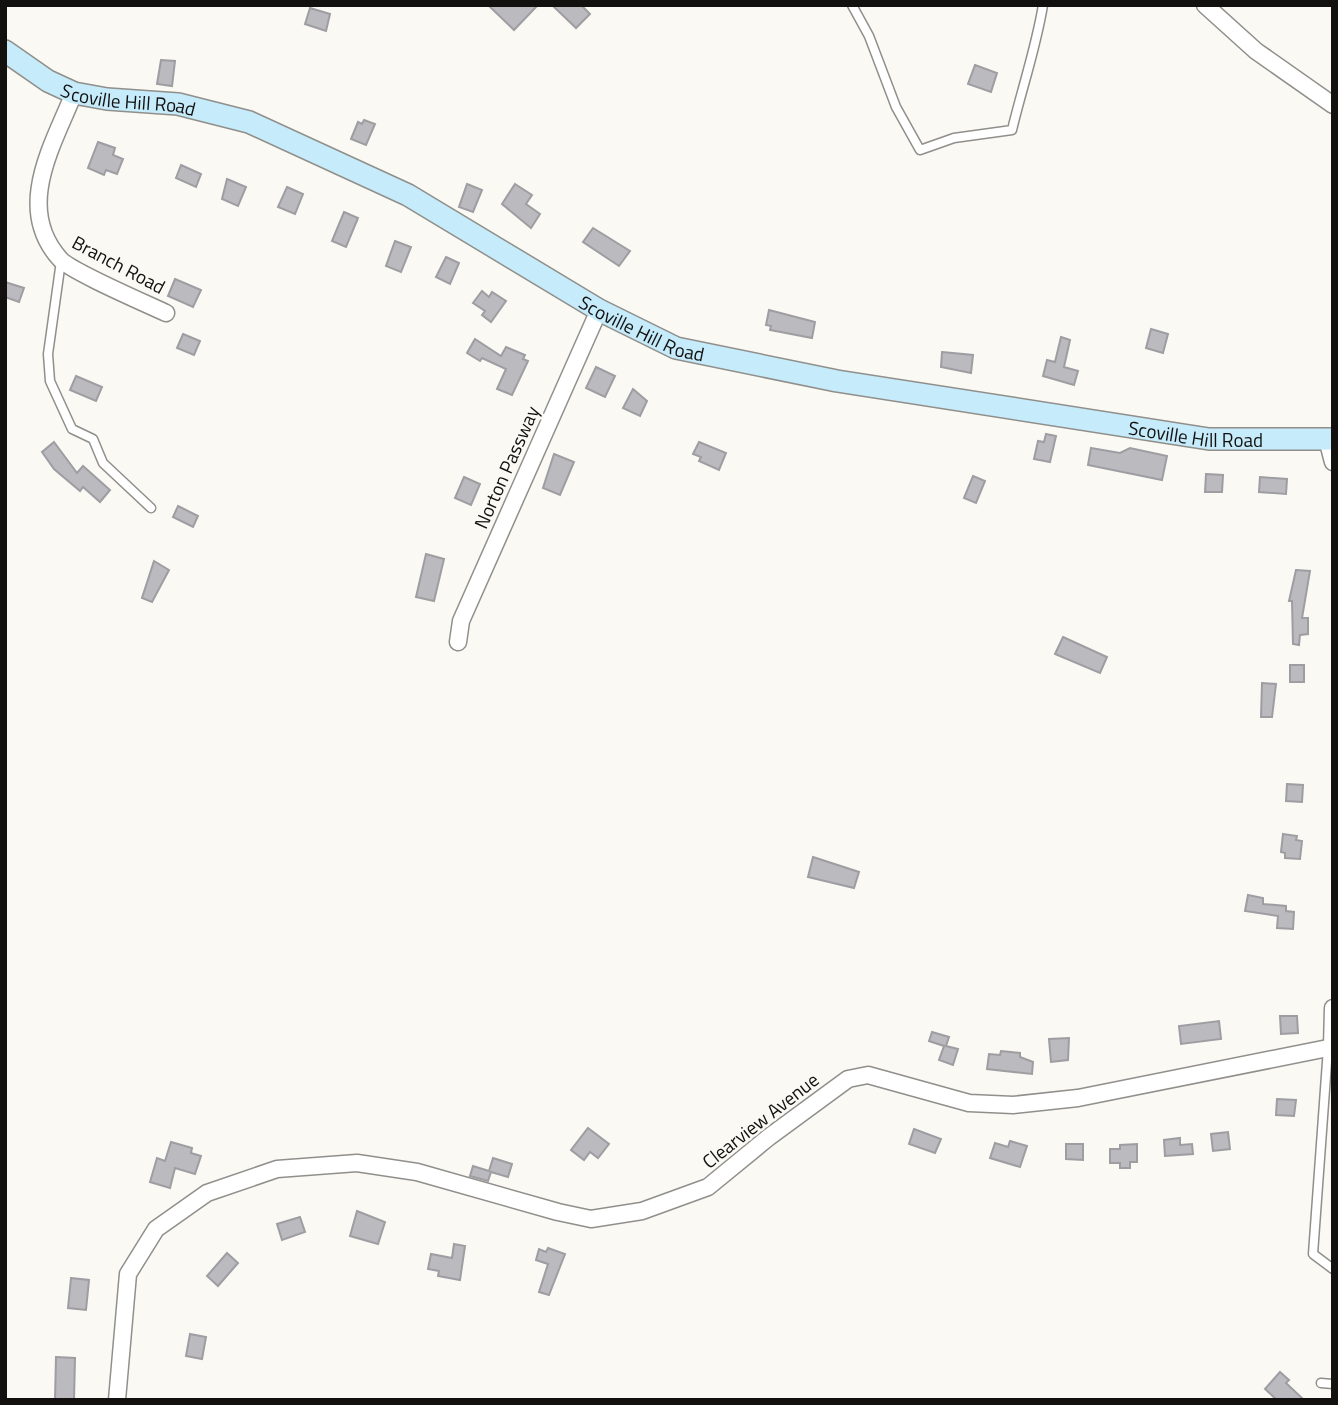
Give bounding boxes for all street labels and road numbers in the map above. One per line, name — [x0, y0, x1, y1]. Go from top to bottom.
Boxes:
street label: Scoville Hill Road — [56, 74, 199, 122]
street label: Branch Road — [67, 227, 171, 301]
street label: Scoville Hill Road — [574, 287, 707, 368]
street label: Norton Passway — [466, 401, 546, 533]
street label: Scoville Hill Road — [1126, 412, 1263, 454]
street label: Clearview Avenue — [695, 1065, 825, 1175]

